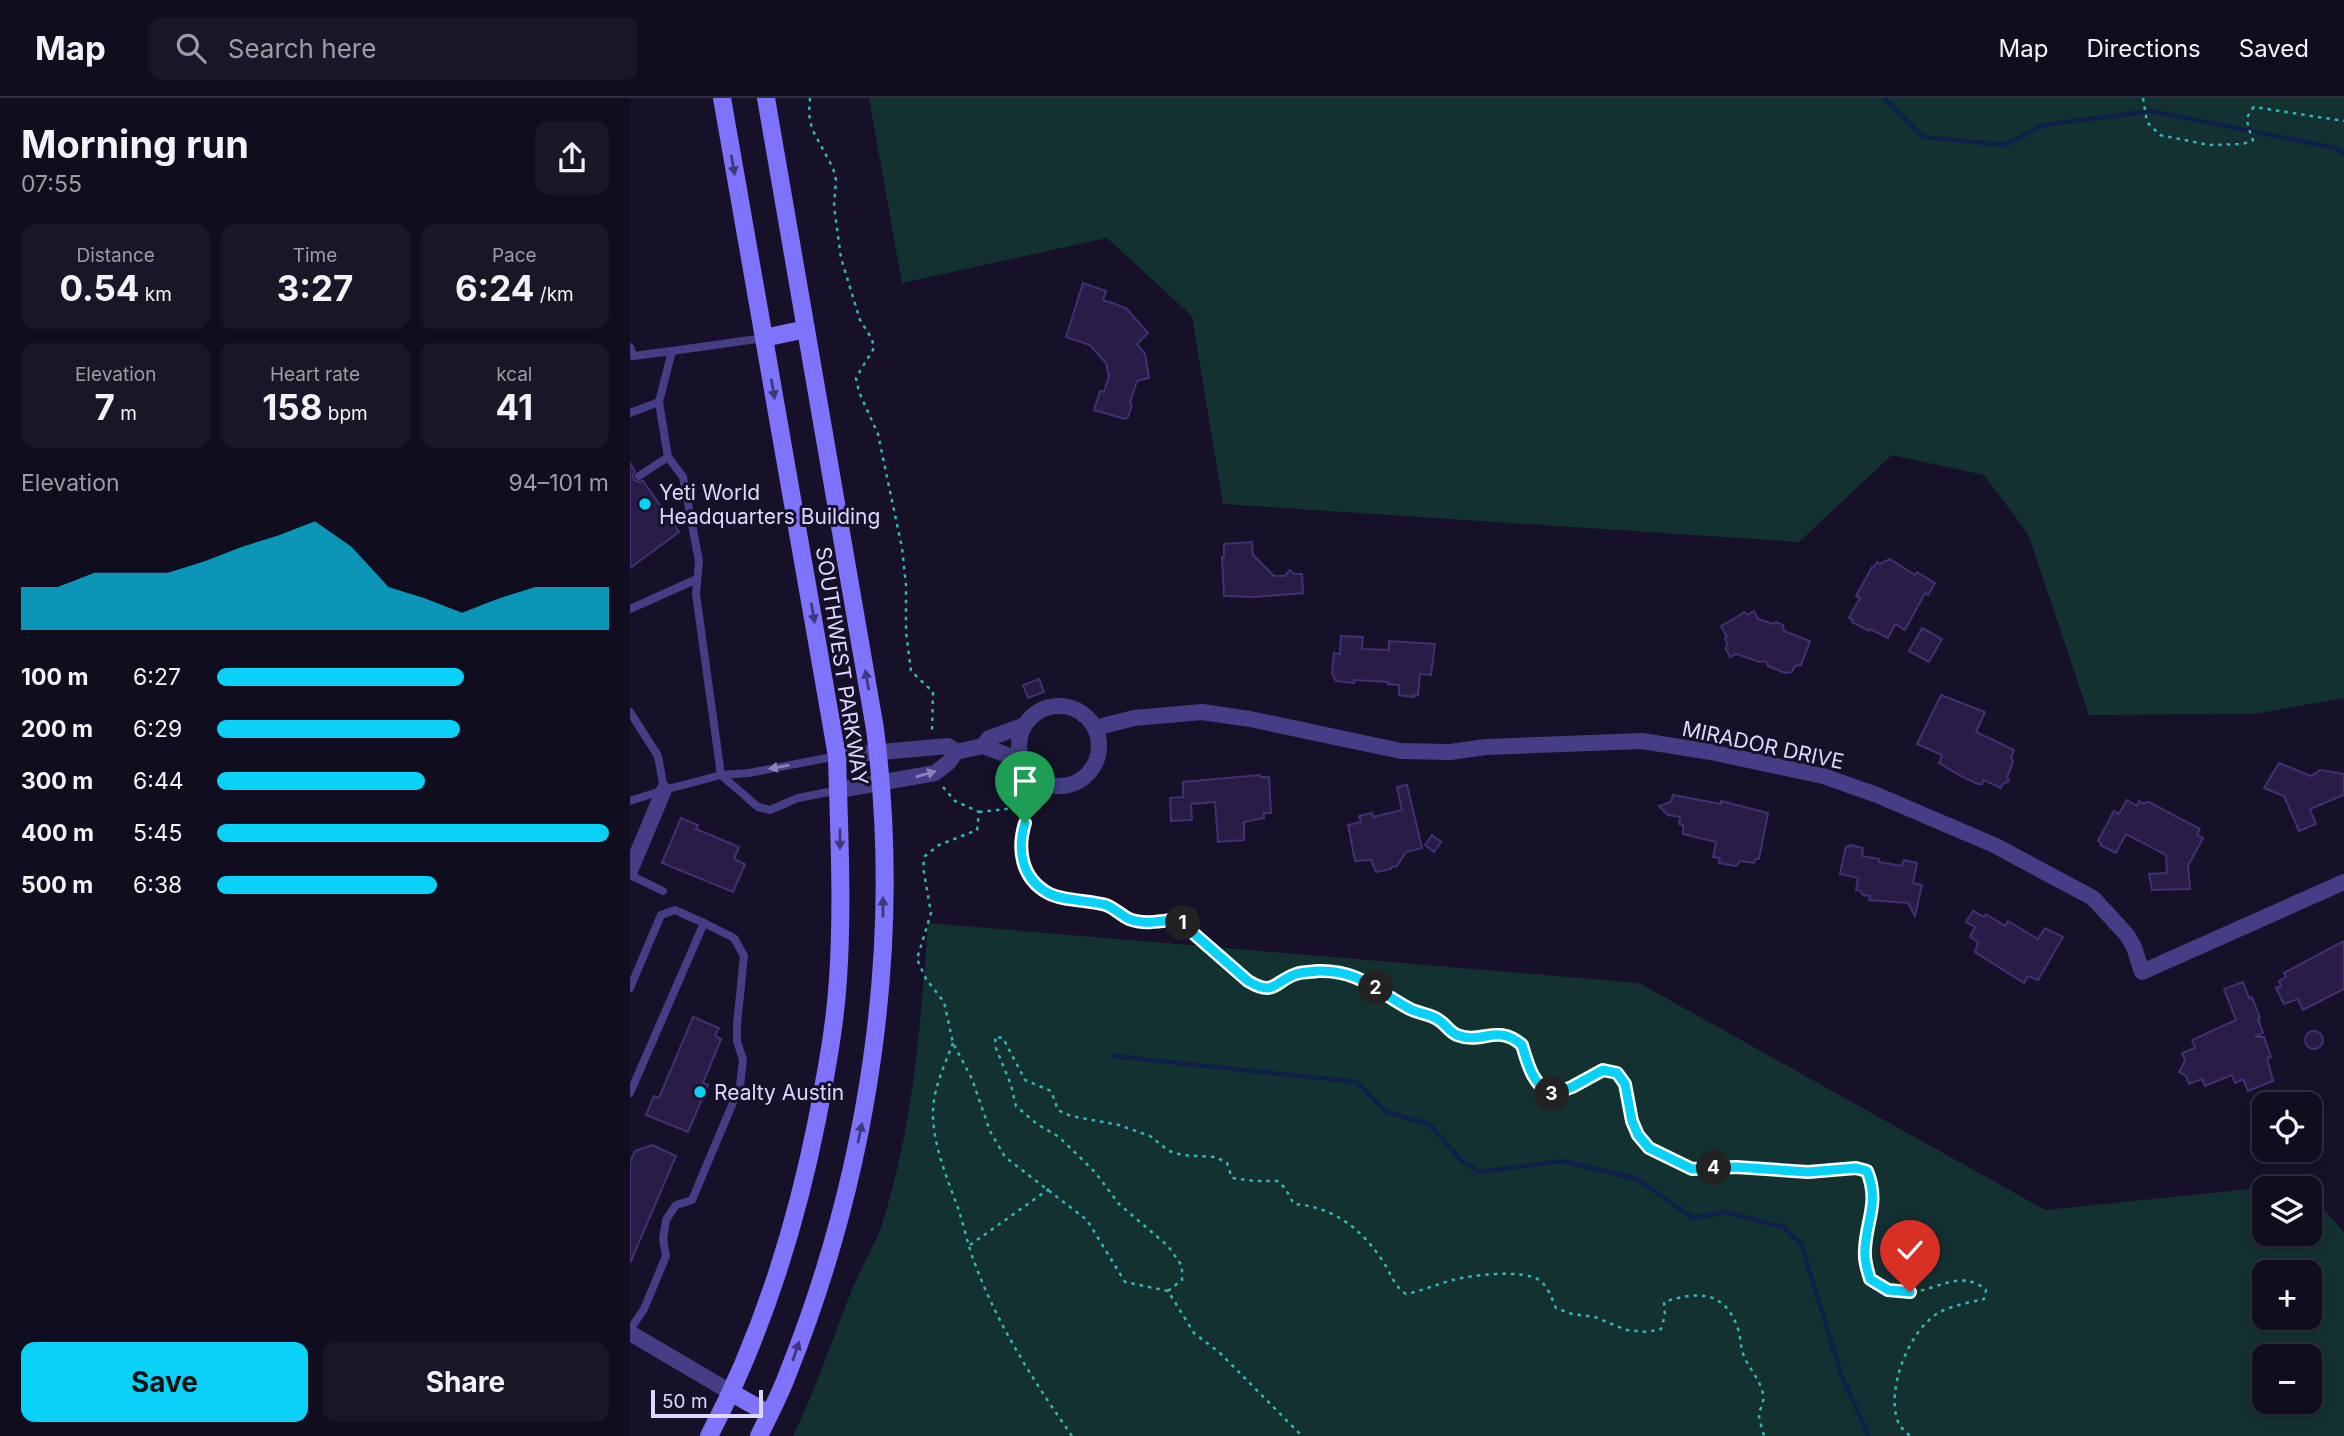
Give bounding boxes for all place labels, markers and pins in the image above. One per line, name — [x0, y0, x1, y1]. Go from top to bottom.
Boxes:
place label: Yeti World Headquarters Building — [659, 480, 880, 529]
marker: Yeti World Headquarters Building — [637, 496, 653, 512]
pin — [995, 751, 1055, 823]
pin: 1 — [1166, 906, 1200, 940]
pin: 2 — [1358, 970, 1394, 1006]
pin: 3 — [1534, 1076, 1570, 1112]
place label: Realty Austin — [714, 1080, 844, 1105]
marker: Realty Austin — [692, 1084, 708, 1100]
pin: 4 — [1696, 1150, 1732, 1186]
pin — [1880, 1220, 1940, 1292]

